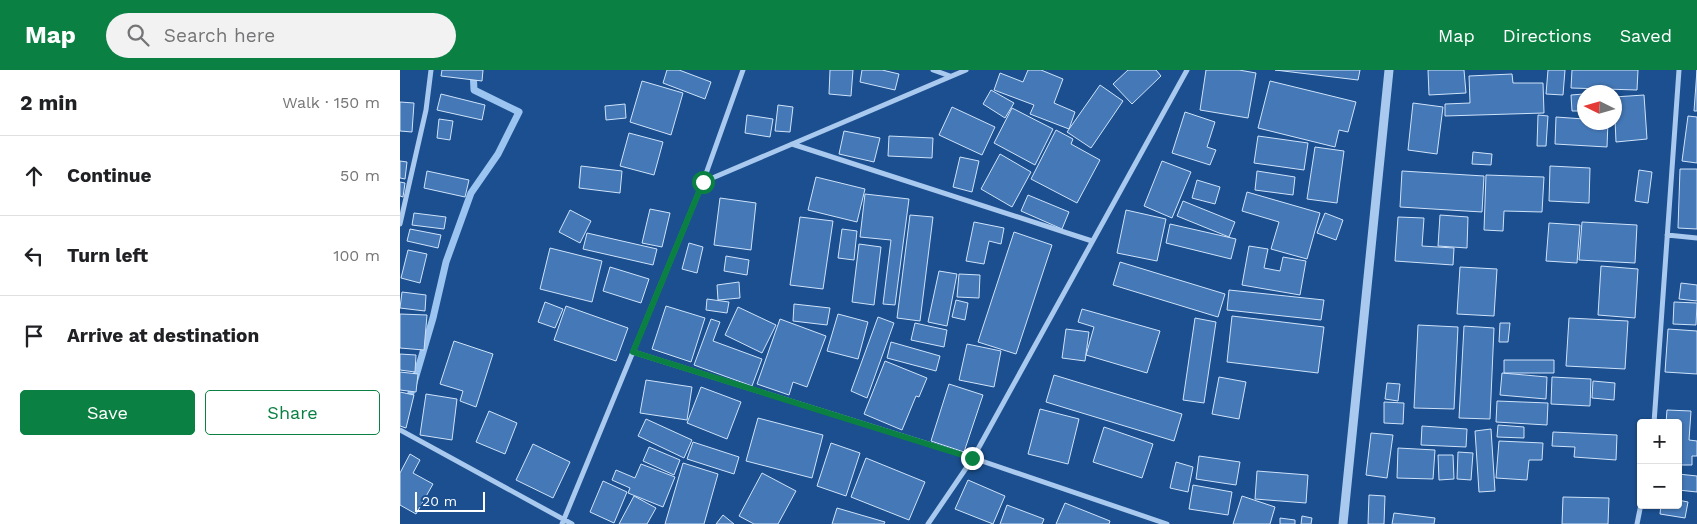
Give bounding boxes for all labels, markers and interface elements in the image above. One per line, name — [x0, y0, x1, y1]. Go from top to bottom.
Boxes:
search box — [106, 13, 456, 58]
text: Map — [25, 21, 76, 49]
icon: search — [124, 21, 152, 49]
text: Search here — [164, 24, 275, 47]
text: Map — [1438, 25, 1475, 46]
text: Directions — [1503, 25, 1592, 46]
text: Saved — [1620, 25, 1672, 46]
north arrow — [1577, 85, 1622, 130]
text: 2 min — [20, 90, 77, 115]
text: Walk · 150 m — [282, 93, 380, 112]
icon: ahead — [20, 162, 48, 190]
text: Continue — [67, 164, 151, 187]
text: 50 m — [340, 166, 380, 185]
route start — [692, 171, 715, 194]
icon: left — [20, 242, 48, 270]
text: Turn left — [67, 244, 148, 267]
text: 100 m — [333, 246, 380, 265]
icon: arrive — [20, 322, 48, 350]
text: Arrive at destination — [67, 324, 259, 347]
button: Save — [20, 390, 195, 435]
button: Share — [205, 390, 380, 435]
map controls — [1637, 419, 1682, 509]
button: + — [1637, 419, 1682, 464]
route end — [961, 447, 984, 470]
button: − — [1637, 464, 1682, 509]
scale bar — [415, 489, 485, 512]
text: 20 m — [422, 493, 457, 509]

